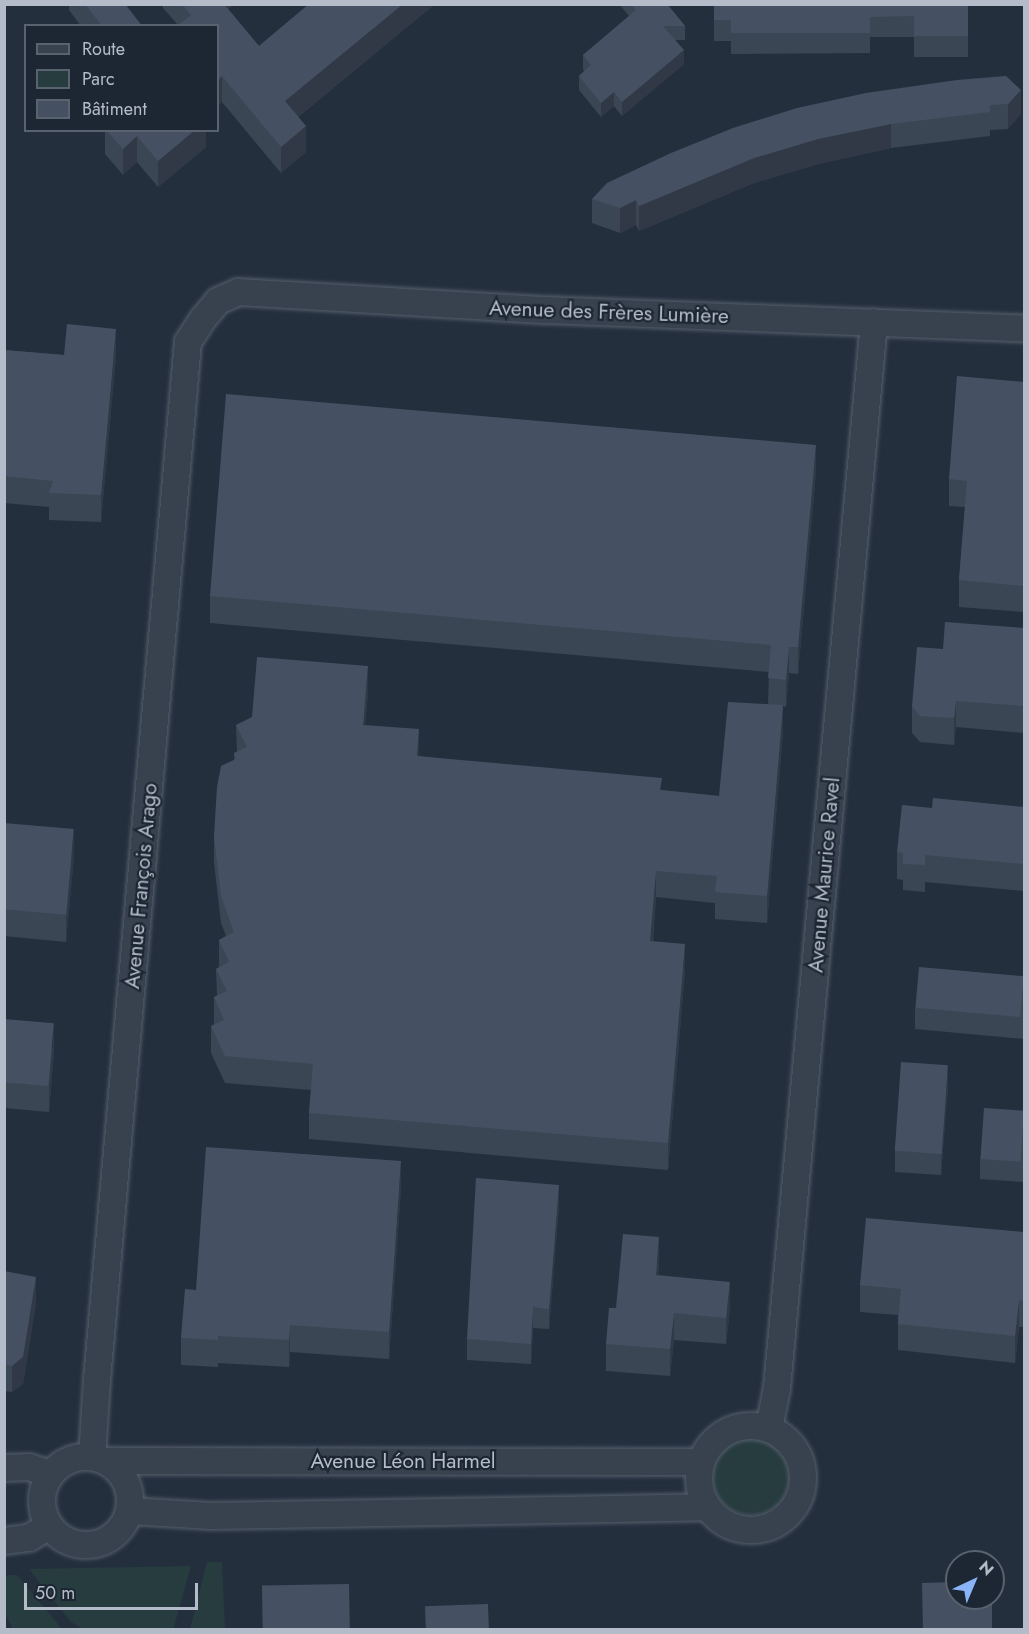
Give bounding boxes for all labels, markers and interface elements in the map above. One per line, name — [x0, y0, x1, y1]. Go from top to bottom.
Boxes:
legend — [24, 24, 219, 132]
text: Route — [82, 36, 125, 62]
text: Parc — [82, 66, 115, 92]
text: Bâtiment — [82, 96, 147, 122]
street label: Avenue des Frères Lumière — [489, 295, 729, 329]
street label: Avenue Maurice Ravel — [803, 776, 845, 974]
street label: Avenue François Arago — [119, 782, 163, 990]
street label: Avenue Léon Harmel — [310, 1448, 496, 1474]
north arrow — [945, 1550, 1005, 1610]
text: N — [974, 1555, 999, 1581]
scale bar — [27, 1571, 201, 1609]
text: 50 m — [35, 1580, 75, 1606]

